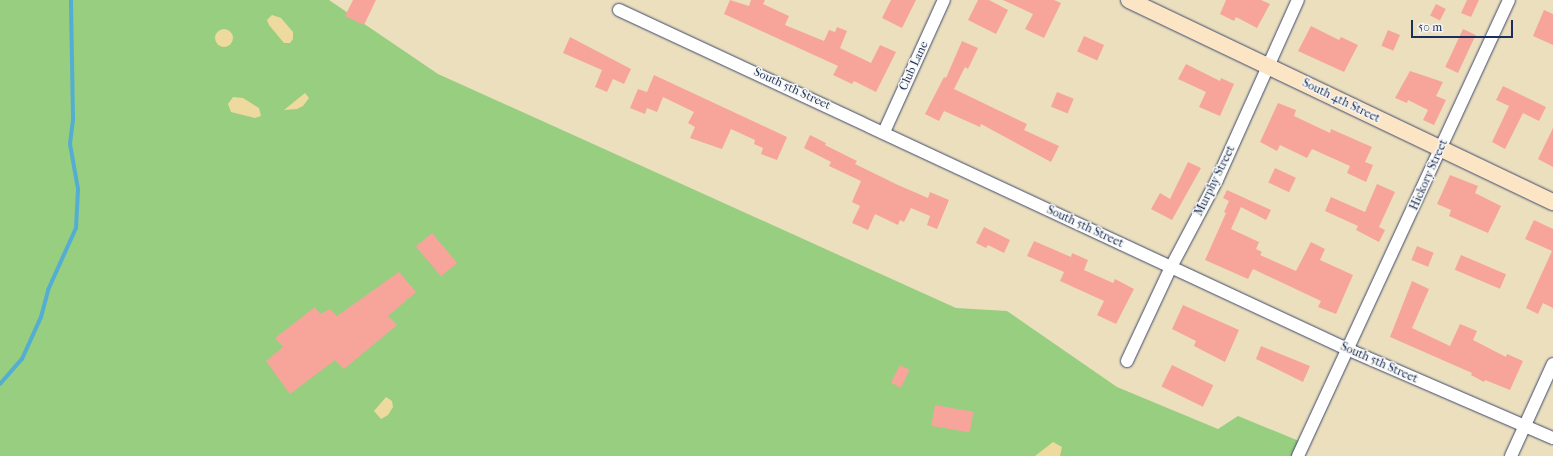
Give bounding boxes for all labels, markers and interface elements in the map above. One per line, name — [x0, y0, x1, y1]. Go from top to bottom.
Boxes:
scale bar — [1413, 12, 1515, 38]
text: 50 m — [1418, 20, 1442, 34]
street label: Club Lane — [896, 39, 932, 93]
street label: South 5th Street — [751, 65, 833, 113]
street label: South 4th Street — [1300, 76, 1382, 126]
street label: Hickory Street — [1407, 137, 1451, 213]
street label: Murphy Street — [1192, 144, 1238, 218]
street label: South 5th Street — [1044, 203, 1126, 251]
street label: South 5th Street — [1338, 340, 1420, 386]

